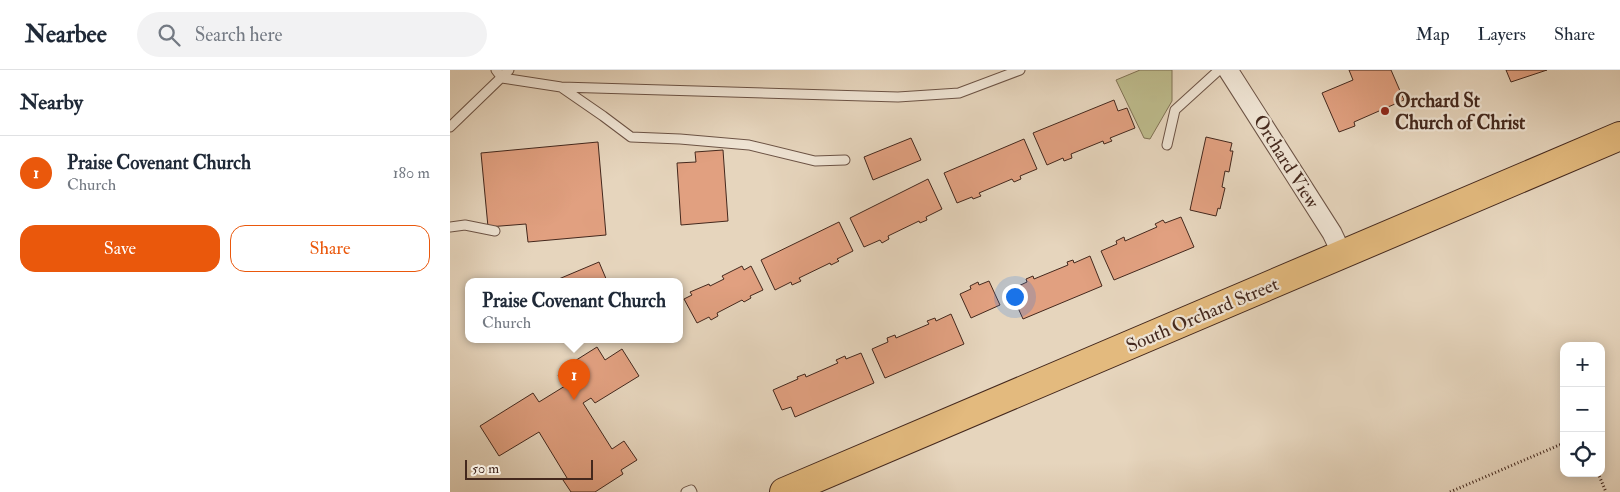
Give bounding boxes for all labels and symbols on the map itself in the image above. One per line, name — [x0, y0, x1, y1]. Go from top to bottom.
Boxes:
place label: Orchard St Church of Christ — [1395, 89, 1526, 135]
marker: Orchard St Church of Christ — [1379, 105, 1391, 117]
street label: Orchard View — [1248, 110, 1325, 213]
street label: South Orchard Street — [1122, 272, 1282, 358]
your location — [1002, 284, 1028, 310]
pin: 1 — [558, 359, 590, 400]
scale bar — [465, 457, 592, 480]

